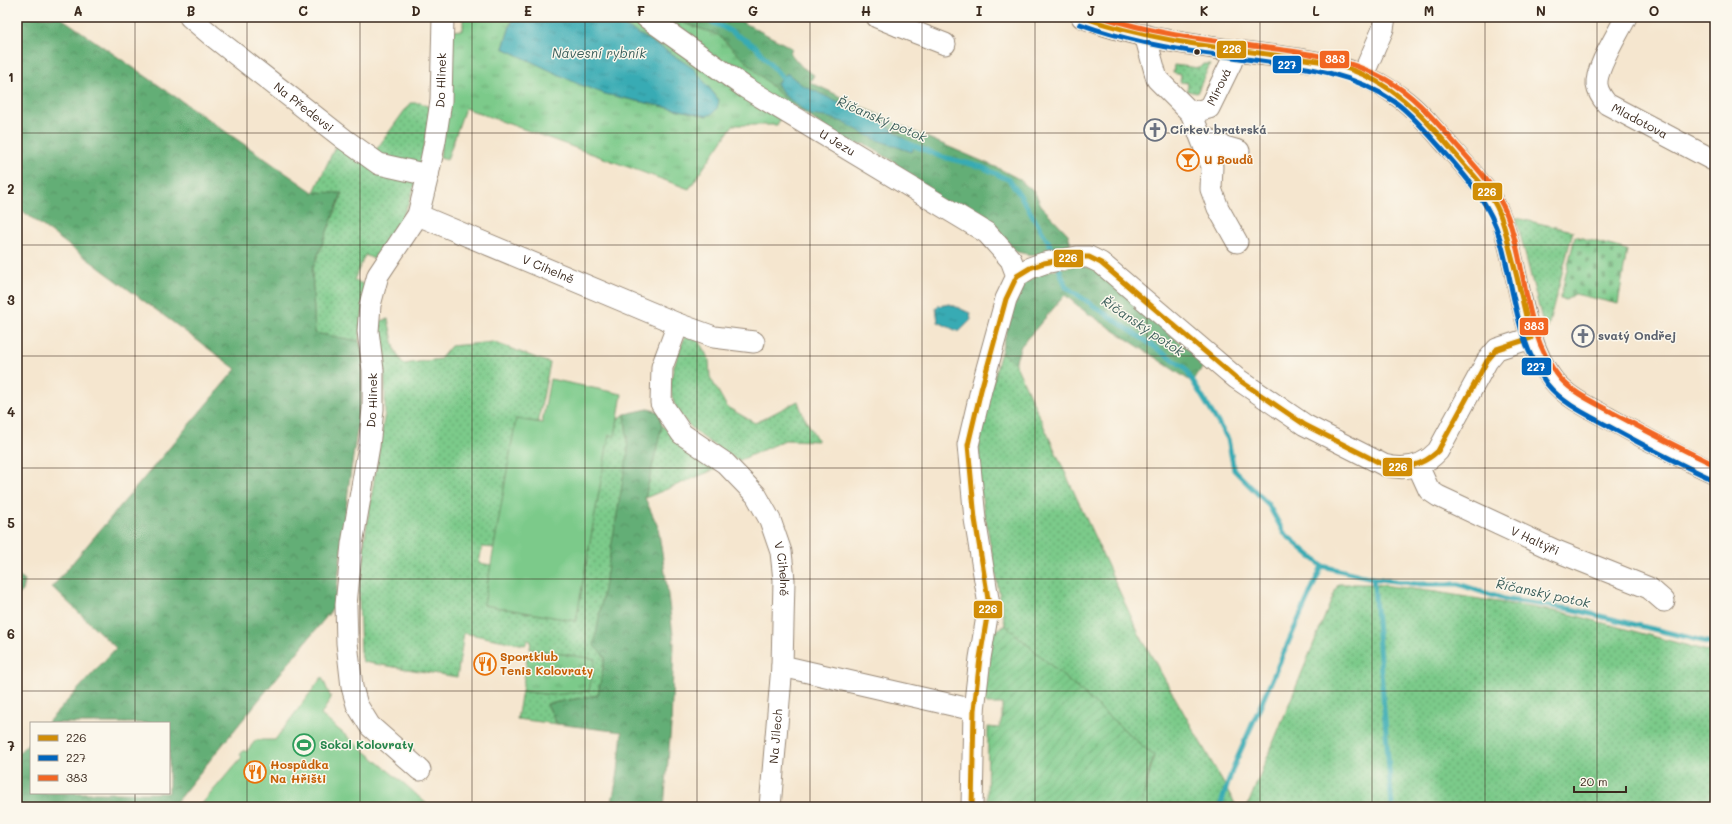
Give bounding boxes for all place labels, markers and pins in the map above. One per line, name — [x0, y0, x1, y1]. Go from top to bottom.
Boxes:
unlabelled marker — [1192, 47, 1202, 57]
church icon: Církev bratrská — [1142, 117, 1168, 143]
place label: Církev bratrská — [1170, 121, 1267, 137]
bar icon: U Boudů — [1175, 147, 1201, 173]
place label: U Boudů — [1204, 151, 1254, 167]
church icon: svatý Ondřej — [1570, 323, 1596, 349]
place label: svatý Ondřej — [1598, 327, 1676, 343]
place label: Sportklub Tenis Kolovraty — [500, 648, 594, 678]
restaurant icon: Sportklub Tenis Kolovraty — [472, 651, 498, 677]
sports icon: Sokol Kolovraty — [291, 732, 317, 758]
place label: Sokol Kolovraty — [320, 736, 414, 752]
place label: Hospůdka Na Hřišti — [270, 756, 329, 786]
restaurant icon: Hospůdka Na Hřišti — [242, 759, 268, 785]

